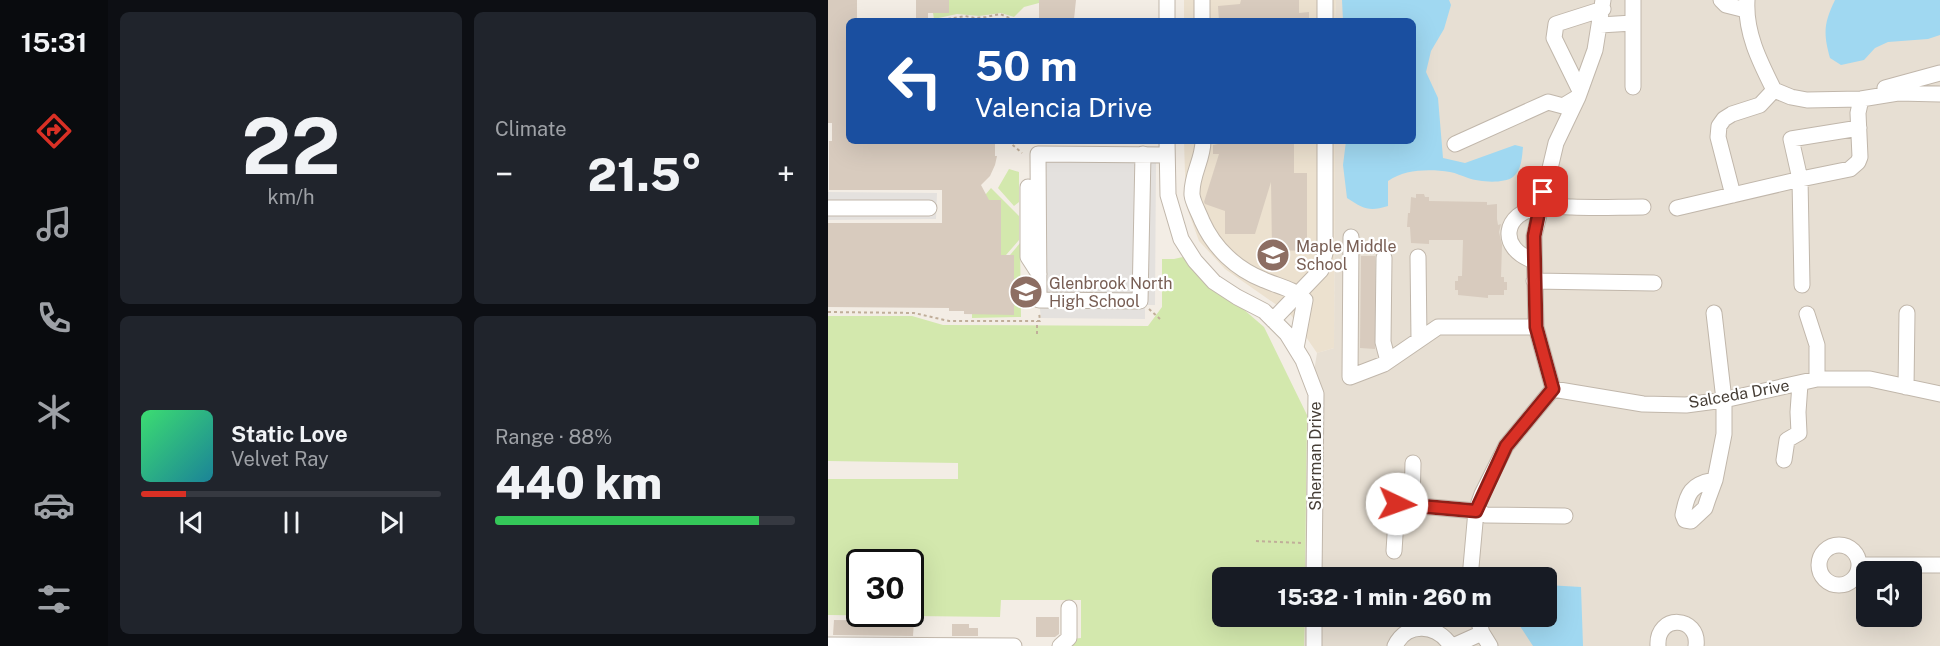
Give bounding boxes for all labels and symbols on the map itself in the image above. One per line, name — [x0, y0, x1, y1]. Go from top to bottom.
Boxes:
pin — [1517, 166, 1568, 217]
school or university icon: Maple Middle School — [1255, 237, 1291, 273]
place label: Maple Middle School — [1296, 237, 1397, 274]
school or university icon: Glenbrook North High School — [1008, 274, 1044, 310]
place label: Glenbrook North High School — [1049, 274, 1173, 311]
street label: Salceda Drive — [1687, 376, 1791, 412]
street label: Sherman Drive — [1306, 401, 1325, 511]
position arrow — [1365, 472, 1429, 536]
speed limit sign: 30 — [846, 549, 924, 627]

